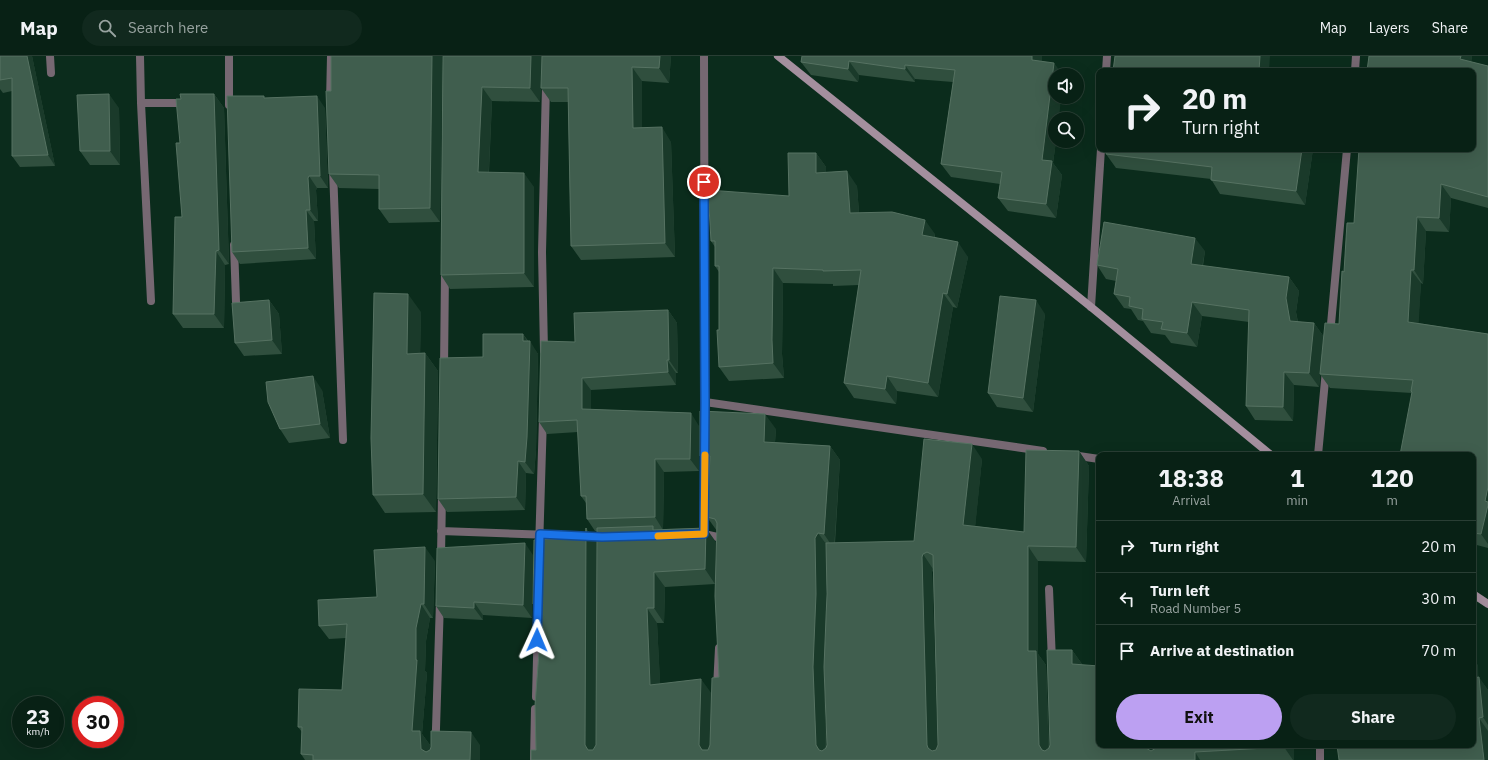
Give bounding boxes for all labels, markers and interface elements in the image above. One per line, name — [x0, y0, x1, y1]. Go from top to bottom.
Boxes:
search box — [82, 10, 362, 46]
text: Map — [20, 16, 58, 40]
icon: search — [96, 17, 118, 39]
text: Search here — [128, 18, 208, 37]
text: Map — [1320, 19, 1347, 37]
text: Layers — [1369, 19, 1410, 37]
text: Share — [1432, 19, 1468, 37]
map controls — [1048, 68, 1084, 148]
button: sound — [1048, 68, 1084, 104]
text: 20 m — [1182, 80, 1247, 117]
icon: right — [1116, 84, 1168, 136]
button: search — [1048, 112, 1084, 148]
text: Turn right — [1182, 116, 1260, 139]
pin — [687, 165, 721, 199]
icon: arrive — [693, 171, 715, 193]
text: 18:38 — [1158, 462, 1224, 494]
text: 1 — [1290, 462, 1304, 494]
text: 120 — [1370, 462, 1414, 494]
text: Arrival — [1172, 492, 1210, 509]
text: min — [1286, 492, 1308, 509]
text: m — [1386, 492, 1398, 509]
icon: right — [1116, 536, 1138, 558]
text: Turn right — [1150, 537, 1219, 556]
text: 20 m — [1421, 537, 1456, 556]
text: Turn left — [1150, 581, 1210, 600]
icon: left — [1116, 588, 1138, 610]
text: 30 m — [1421, 589, 1456, 608]
text: Road Number 5 — [1150, 600, 1241, 617]
position arrow — [516, 619, 558, 661]
icon: arrive — [1116, 640, 1138, 662]
text: Arrive at destination — [1150, 641, 1294, 660]
text: 70 m — [1421, 641, 1456, 660]
button: Exit — [1116, 694, 1282, 740]
button: Share — [1290, 694, 1456, 740]
speed limit sign: 30 — [72, 696, 124, 748]
text: 23 — [26, 703, 50, 730]
text: km/h — [26, 725, 50, 738]

